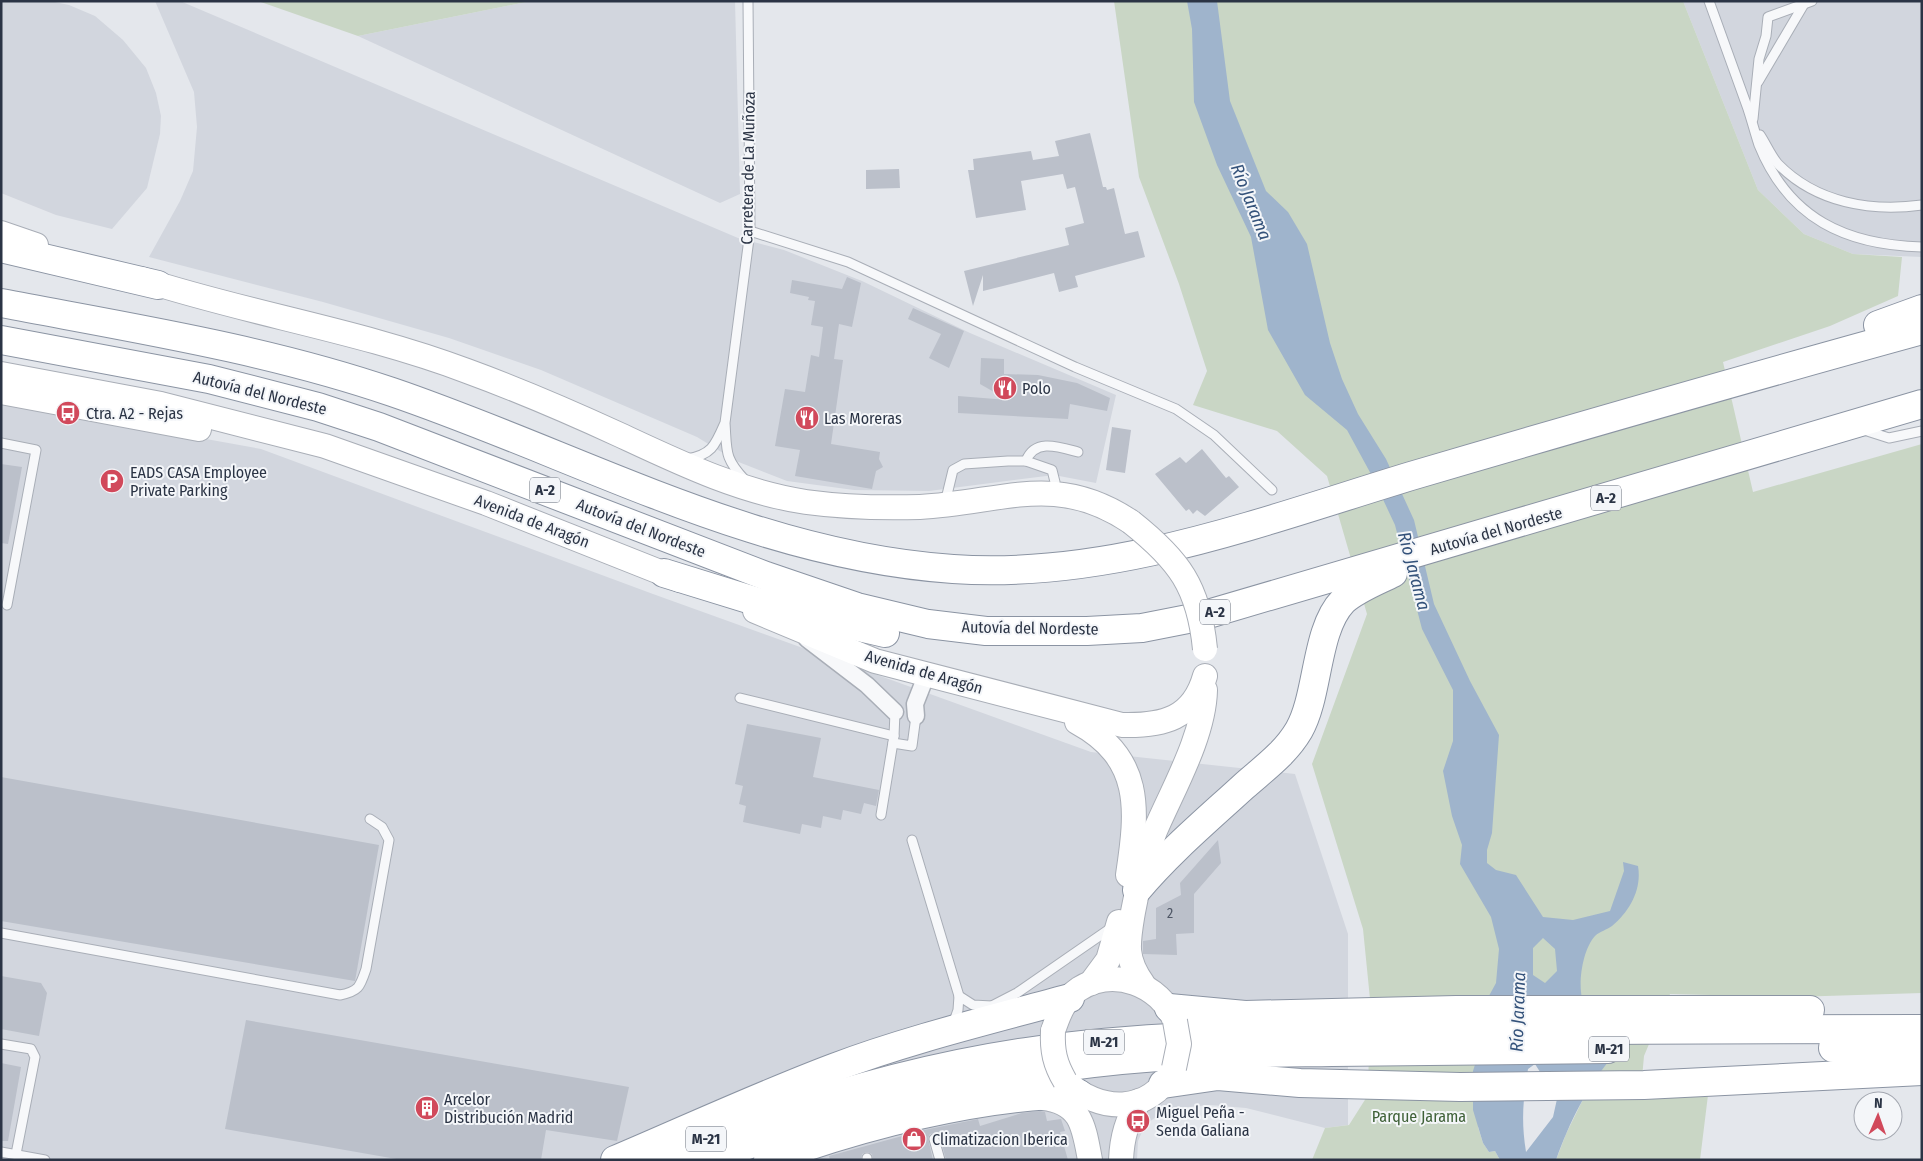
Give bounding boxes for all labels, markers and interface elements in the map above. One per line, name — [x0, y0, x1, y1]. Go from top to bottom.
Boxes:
street label: Carretera de La Muñoza — [737, 91, 759, 245]
water label: Río Jarama — [1226, 161, 1276, 243]
street label: Autovía del Nordeste — [191, 367, 329, 419]
restaurant icon: Polo — [992, 375, 1018, 401]
place label: Polo — [1022, 379, 1051, 398]
bus stop icon: Ctra. A2 - Rejas — [55, 400, 81, 426]
place label: Ctra. A2 - Rejas — [86, 404, 183, 423]
restaurant icon: Las Moreras — [794, 405, 820, 431]
place label: Las Moreras — [824, 409, 902, 428]
place label: EADS CASA Employee Private Parking — [130, 463, 267, 500]
parking icon: EADS CASA Employee Private Parking — [99, 468, 125, 494]
road number: A-2 — [530, 478, 560, 502]
road number: A-2 — [1591, 486, 1621, 510]
street label: Avenida de Aragón — [472, 490, 592, 552]
street label: Autovía del Nordeste — [574, 495, 708, 561]
street label: Autovía del Nordeste — [1428, 503, 1564, 559]
water label: Río Jarama — [1393, 529, 1435, 613]
road number: A-2 — [1200, 600, 1230, 624]
street label: Autovía del Nordeste — [961, 617, 1099, 639]
street label: Avenida de Aragón — [863, 646, 985, 698]
house number: 2 — [1167, 905, 1173, 922]
water label: Río Jarama — [1506, 971, 1530, 1053]
road number: M-21 — [1084, 1030, 1124, 1054]
road number: M-21 — [1589, 1036, 1629, 1062]
place label: Arcelor Distribución Madrid — [444, 1090, 573, 1127]
north arrow — [1853, 1091, 1903, 1141]
building icon: Arcelor Distribución Madrid — [414, 1095, 440, 1121]
text: N — [1874, 1095, 1883, 1112]
place label: Miguel Peña - Senda Galiana — [1156, 1103, 1250, 1140]
park label: Parque Jarama — [1372, 1107, 1466, 1126]
bus stop icon: Miguel Peña - Senda Galiana — [1125, 1108, 1151, 1134]
road number: M-21 — [686, 1126, 726, 1152]
shop icon: Climatizacion Iberica — [901, 1126, 927, 1152]
place label: Climatizacion Iberica — [932, 1130, 1068, 1149]

